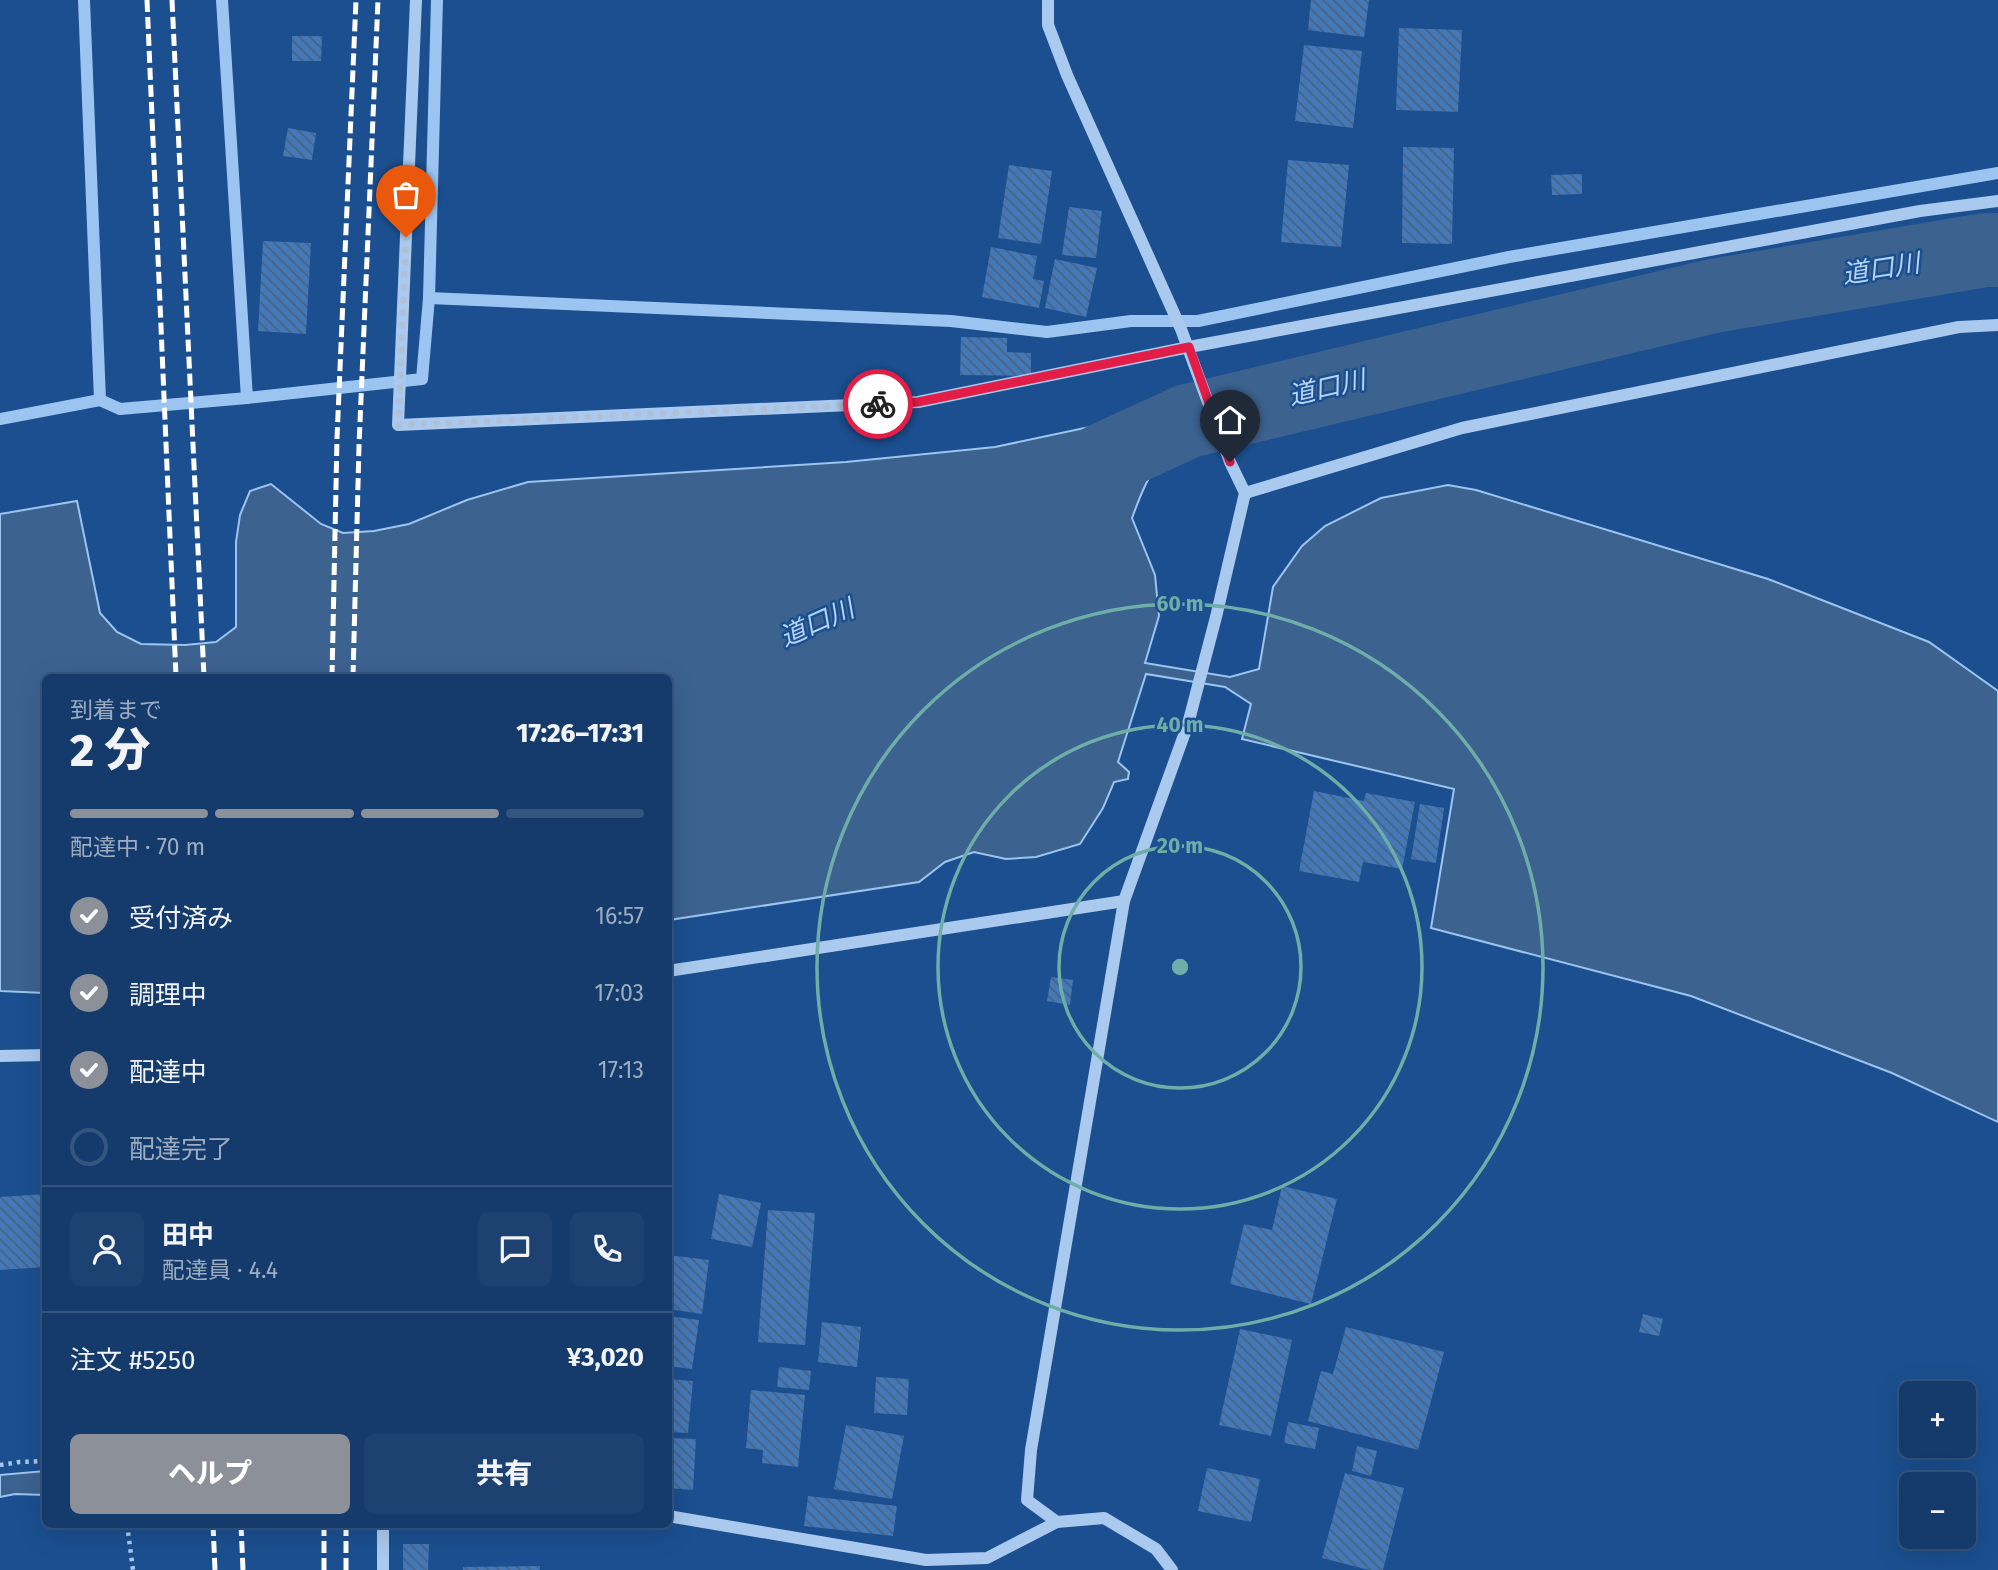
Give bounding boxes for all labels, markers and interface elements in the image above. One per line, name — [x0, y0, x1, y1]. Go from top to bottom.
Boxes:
pin — [376, 165, 436, 237]
icon: bag — [387, 176, 425, 214]
water label: 道口川 — [1840, 247, 1925, 290]
water label: 道口川 — [1286, 363, 1371, 412]
courier — [843, 369, 913, 439]
icon: bike — [859, 385, 897, 423]
pin — [1200, 390, 1260, 462]
icon: home — [1211, 401, 1249, 439]
text: 60 m — [1157, 591, 1203, 617]
water label: 道口川 — [775, 592, 862, 653]
text: 到着まで — [70, 696, 162, 724]
text: 40 m — [1157, 712, 1203, 738]
text: 17:26–17:31 — [516, 718, 644, 749]
text: 2 分 — [70, 723, 151, 778]
text: 配達中 · 70 m — [70, 833, 205, 861]
text: 20 m — [1157, 833, 1203, 859]
icon: check — [70, 897, 108, 935]
text: 16:57 — [595, 902, 644, 930]
text: 受付済み — [129, 903, 233, 934]
centre of rings — [1168, 955, 1192, 979]
icon: check — [70, 974, 108, 1012]
text: 17:03 — [594, 979, 644, 1007]
text: 調理中 — [129, 980, 207, 1011]
icon: check — [70, 1051, 108, 1089]
text: 17:13 — [598, 1056, 644, 1084]
text: 配達中 — [129, 1057, 207, 1088]
text: 配達完了 — [129, 1134, 233, 1165]
button: person — [70, 1212, 144, 1286]
button: chat — [478, 1212, 552, 1286]
button: phone — [570, 1212, 644, 1286]
text: 田中 — [162, 1220, 214, 1251]
text: 配達員 · 4.4 — [162, 1256, 278, 1284]
text: ¥3,020 — [567, 1342, 644, 1373]
text: 注文 #5250 — [70, 1345, 195, 1376]
map controls — [1899, 1381, 1976, 1549]
button: + — [1899, 1381, 1976, 1458]
button: ヘルプ — [70, 1434, 350, 1514]
button: 共有 — [364, 1434, 644, 1514]
button: − — [1899, 1472, 1976, 1549]

